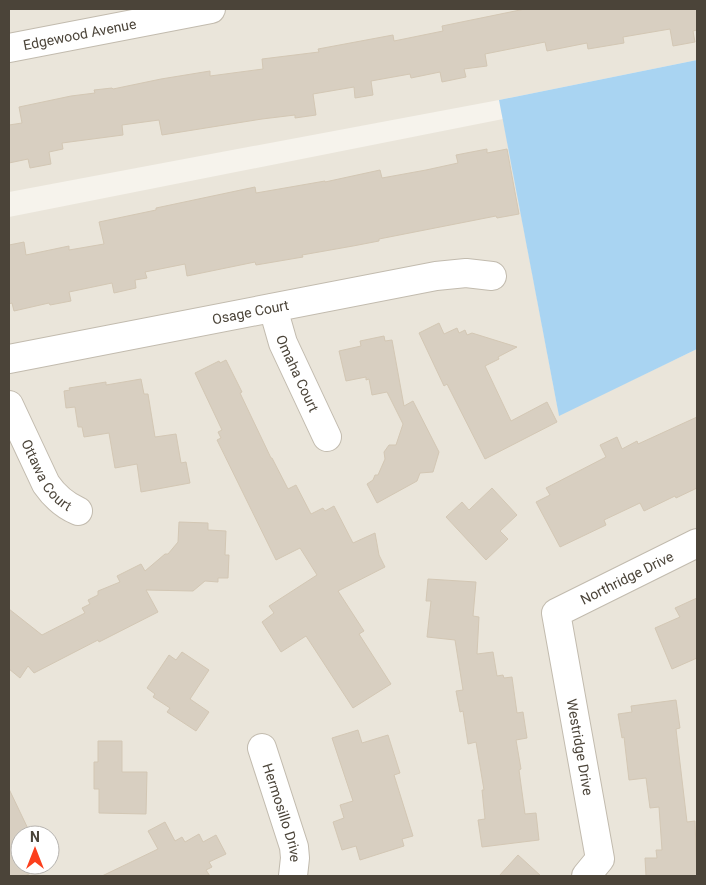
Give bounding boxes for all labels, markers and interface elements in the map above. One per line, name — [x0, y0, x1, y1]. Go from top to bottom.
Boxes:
street label: Edgewood Avenue — [22, 16, 138, 53]
street label: Osage Court — [211, 297, 291, 327]
street label: Omaha Court — [273, 333, 322, 415]
street label: Ottawa Court — [18, 437, 75, 514]
street label: Northridge Drive — [578, 548, 676, 608]
street label: Westridge Drive — [564, 698, 596, 796]
street label: Hermosillo Drive — [259, 761, 303, 863]
north arrow — [10, 825, 60, 875]
text: N — [30, 829, 40, 845]

